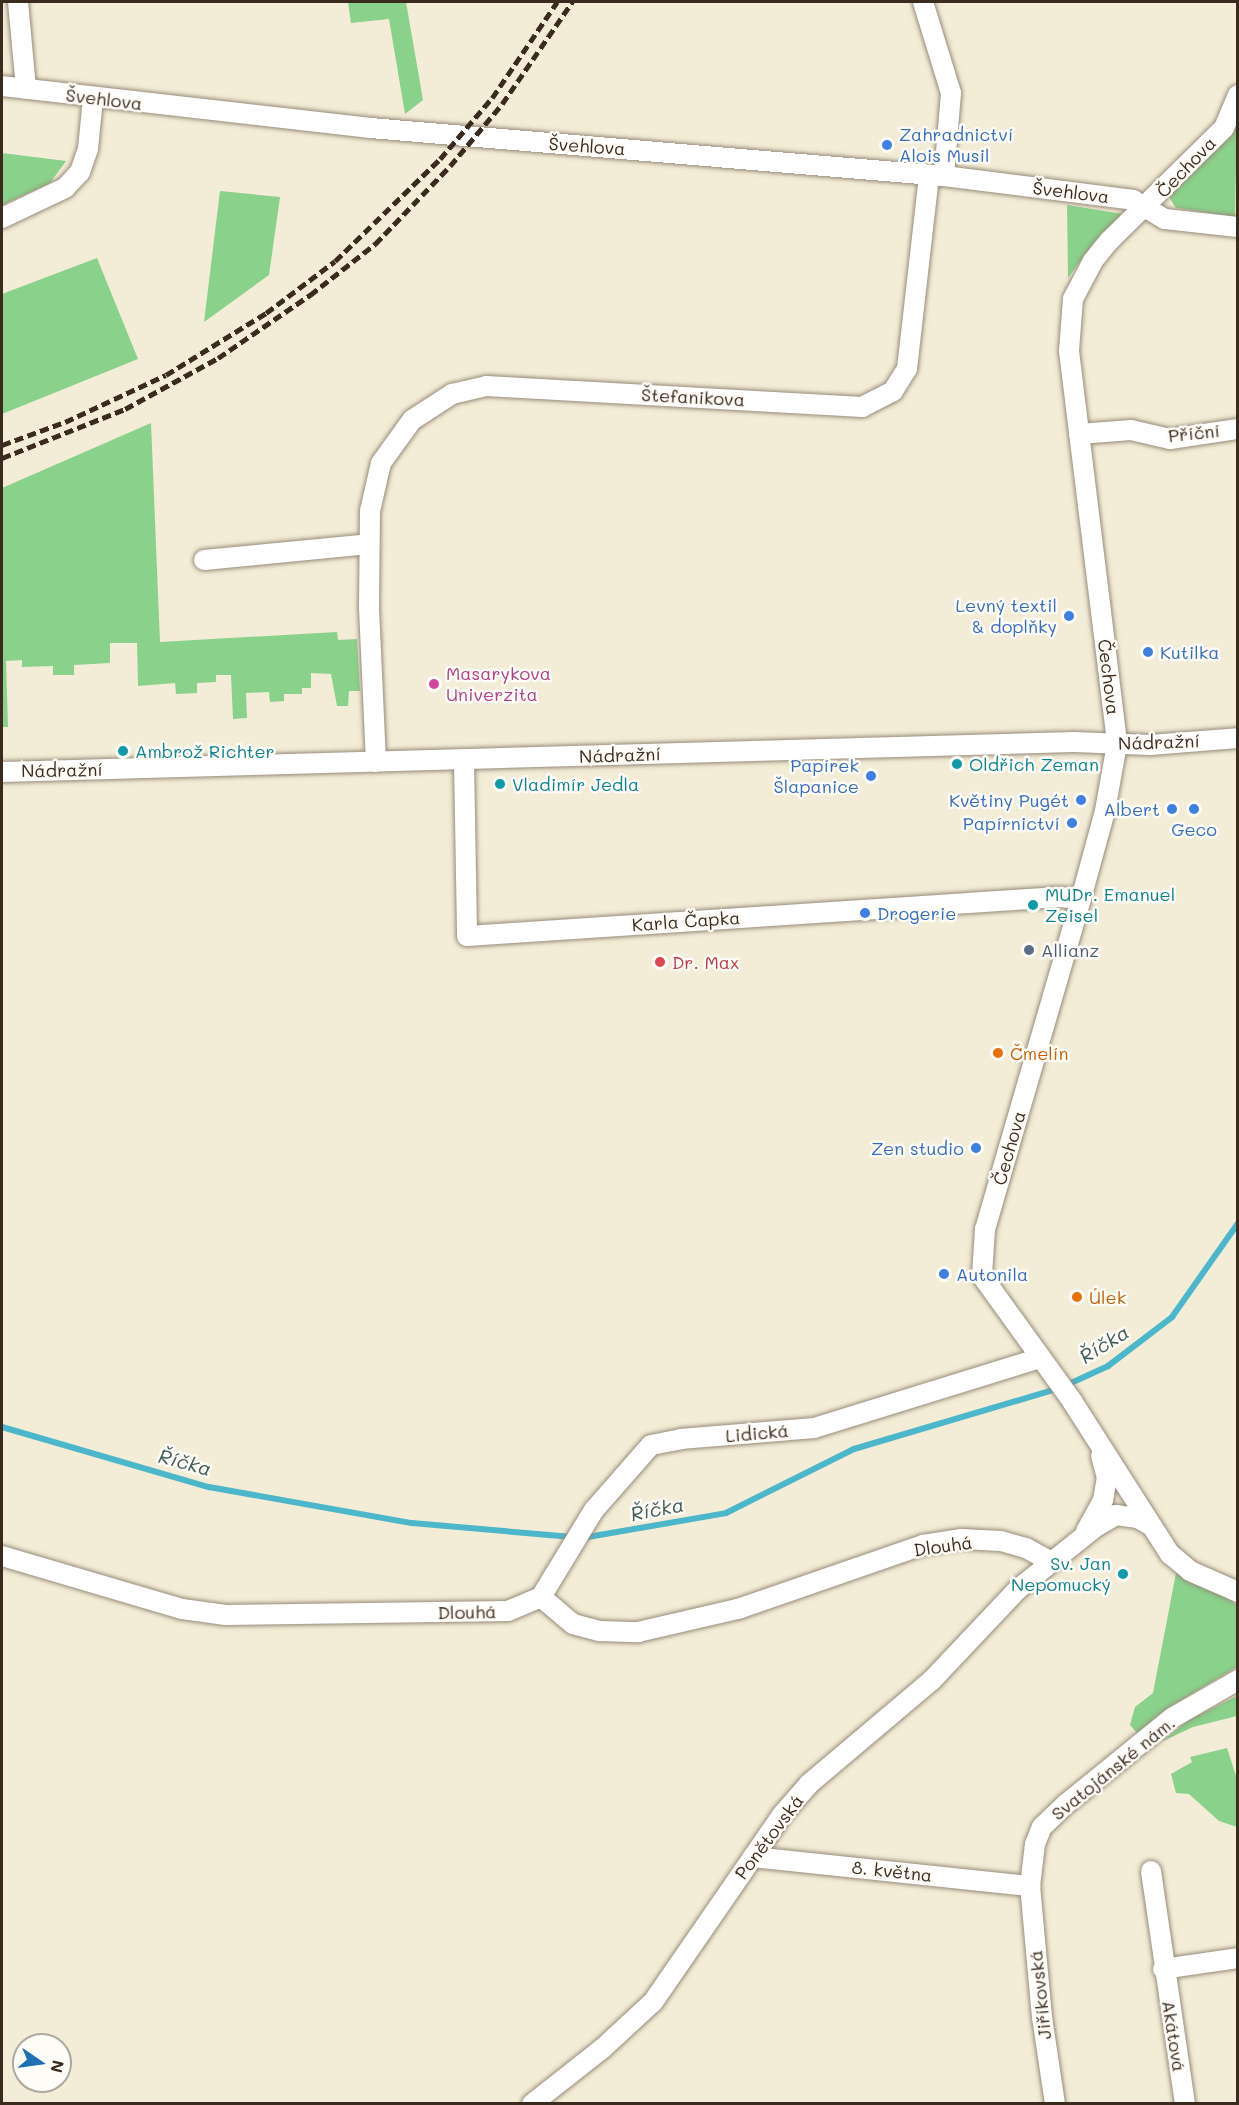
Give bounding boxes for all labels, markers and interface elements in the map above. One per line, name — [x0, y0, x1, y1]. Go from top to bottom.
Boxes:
street label: Švehlova — [65, 84, 143, 114]
place label: Zahradnictví Alois Musil — [899, 124, 1013, 166]
street label: Čechova — [1152, 132, 1220, 202]
street label: Švehlova — [548, 133, 626, 159]
marker: Zahradnictví Alois Musil — [880, 138, 894, 152]
street label: Švehlova — [1032, 177, 1110, 207]
street label: Štefanikova — [641, 383, 745, 411]
street label: Příční — [1167, 420, 1221, 446]
place label: Levný textil & doplňky — [956, 595, 1057, 638]
marker: Levný textil & doplňky — [1062, 609, 1076, 623]
street label: Čechova — [1094, 638, 1124, 716]
place label: Kutilka — [1160, 641, 1219, 663]
marker: Kutilka — [1141, 645, 1155, 659]
place label: Masarykova Univerzita — [446, 663, 551, 706]
marker: Masarykova Univerzita — [427, 677, 441, 691]
street label: Nádražní — [1118, 730, 1200, 754]
place label: Ambrož Richter — [135, 740, 275, 762]
street label: Nádražní — [579, 743, 661, 767]
marker: Ambrož Richter — [116, 744, 130, 758]
place label: Oldřich Zeman — [969, 753, 1099, 775]
place label: Papírek Šlapanice — [774, 755, 859, 798]
marker: Oldřich Zeman — [950, 757, 964, 771]
street label: Nádražní — [21, 758, 103, 782]
marker: Papírek Šlapanice — [864, 769, 878, 783]
place label: Vladimír Jedla — [512, 773, 639, 795]
marker: Vladimír Jedla — [493, 777, 507, 791]
place label: Květiny Pugét — [949, 789, 1069, 811]
marker: Květiny Pugét — [1074, 793, 1088, 807]
place label: Albert — [1103, 798, 1160, 820]
marker: Albert — [1165, 802, 1179, 816]
marker: Geco — [1187, 802, 1201, 816]
place label: Papírnictví — [963, 812, 1060, 834]
marker: Papírnictví — [1065, 816, 1079, 830]
place label: Geco — [1171, 818, 1217, 840]
place label: MUDr. Emanuel Zeisel — [1045, 884, 1175, 926]
marker: MUDr. Emanuel Zeisel — [1026, 898, 1040, 912]
place label: Drogerie — [877, 902, 956, 924]
street label: Karla Čapka — [631, 906, 741, 936]
marker: Drogerie — [858, 906, 872, 920]
place label: Allianz — [1041, 939, 1099, 961]
marker: Allianz — [1022, 943, 1036, 957]
place label: Dr. Max — [672, 951, 739, 973]
marker: Dr. Max — [653, 955, 667, 969]
place label: Čmelín — [1010, 1042, 1068, 1064]
marker: Čmelín — [991, 1046, 1005, 1060]
street label: Čechova — [988, 1108, 1030, 1188]
place label: Zen studio — [871, 1137, 964, 1159]
marker: Zen studio — [969, 1141, 983, 1155]
place label: Autonila — [956, 1263, 1028, 1285]
marker: Autonila — [937, 1267, 951, 1281]
place label: Úlek — [1089, 1286, 1126, 1308]
marker: Úlek — [1070, 1290, 1084, 1304]
water label: Říčka — [1075, 1320, 1133, 1368]
street label: Lidická — [725, 1419, 789, 1447]
water label: Říčka — [156, 1443, 214, 1481]
water label: Říčka — [628, 1492, 686, 1526]
street label: Dlouhá — [912, 1531, 974, 1561]
place label: Sv. Jan Nepomucký — [1011, 1553, 1111, 1596]
marker: Sv. Jan Nepomucký — [1116, 1567, 1130, 1581]
street label: Dlouhá — [437, 1601, 497, 1623]
street label: Svatojánské nám. — [1047, 1712, 1179, 1824]
street label: Ponětovská — [730, 1790, 808, 1884]
street label: 8. května — [851, 1856, 933, 1886]
street label: Jiříkovská — [1025, 1949, 1055, 2041]
street label: Akátová — [1158, 1999, 1190, 2073]
north arrow — [12, 2033, 72, 2093]
text: N — [46, 2058, 70, 2075]

